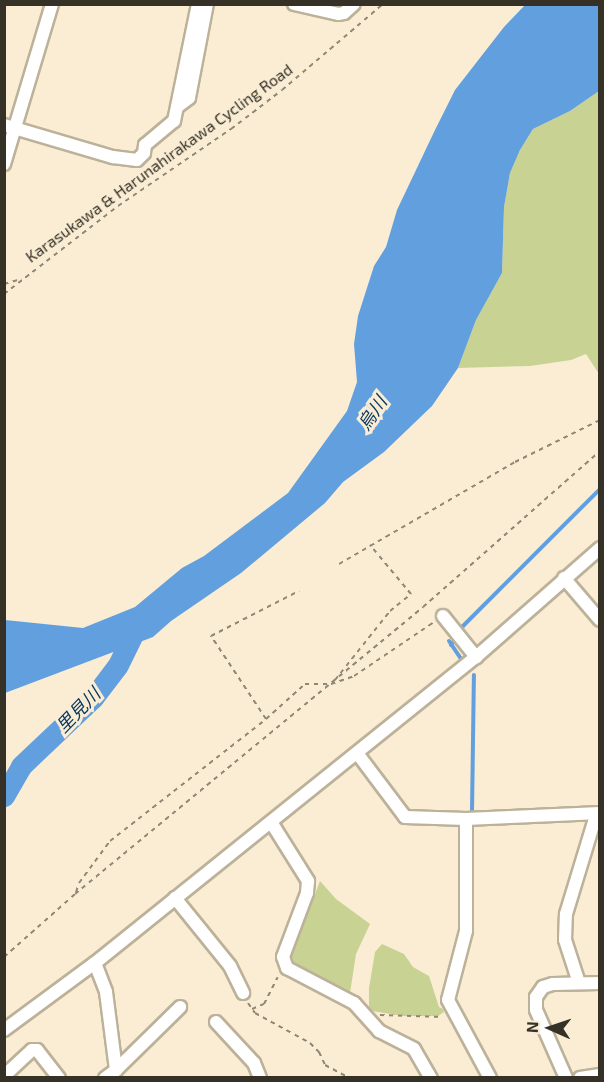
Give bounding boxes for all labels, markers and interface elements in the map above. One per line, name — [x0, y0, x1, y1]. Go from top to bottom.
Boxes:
street label: Karasukawa & Harunahirakawa Cycling Road — [22, 60, 296, 266]
water label: 烏川 — [353, 392, 391, 434]
water label: 里見川 — [51, 683, 105, 737]
north arrow — [520, 998, 580, 1058]
text: N — [522, 1021, 541, 1033]

